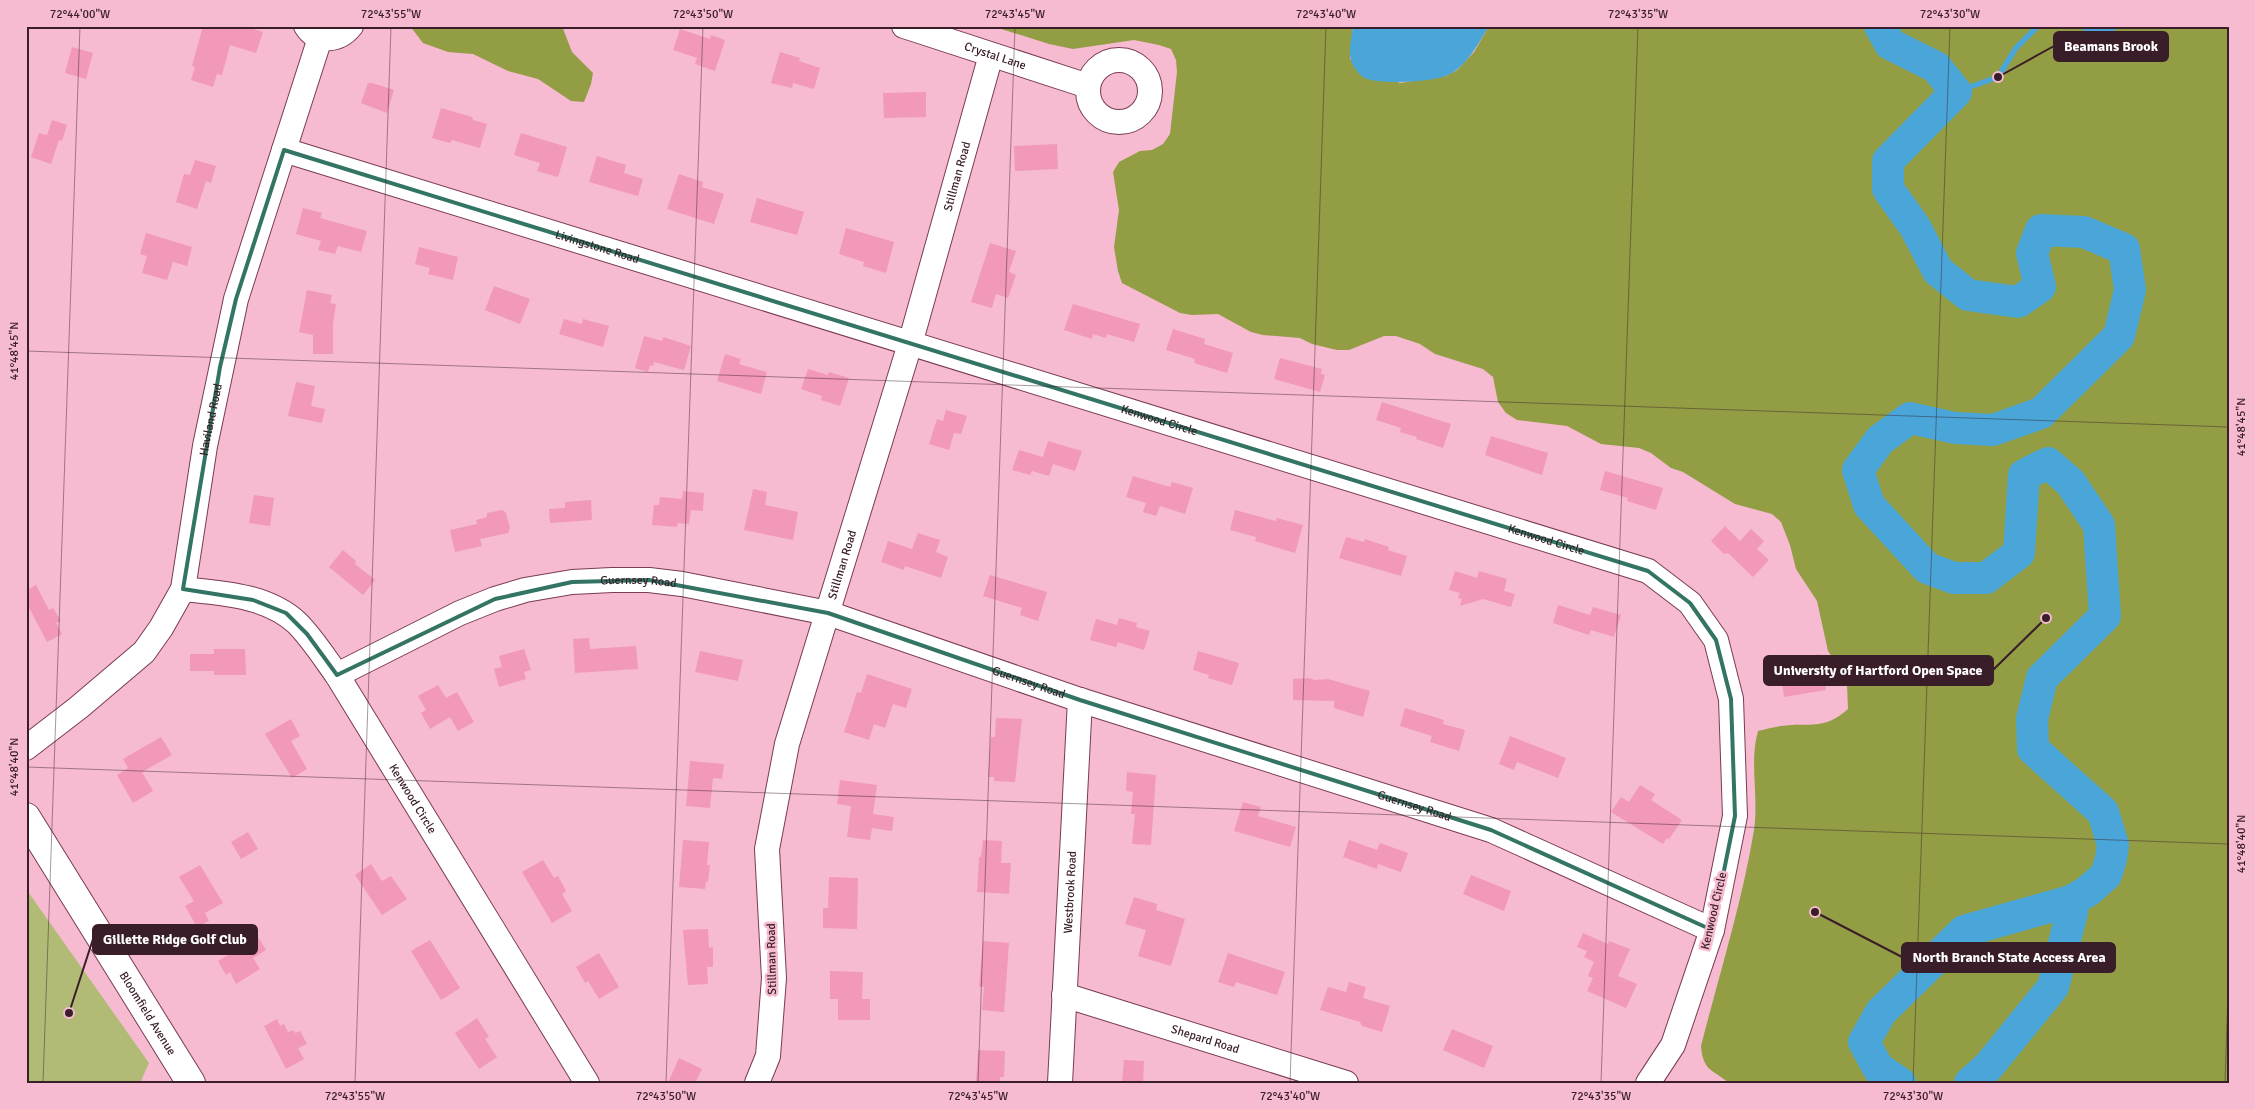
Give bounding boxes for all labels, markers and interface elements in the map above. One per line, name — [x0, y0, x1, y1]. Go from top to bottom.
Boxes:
text: 72°44'00"W — [50, 7, 110, 22]
text: 72°43'55"W — [361, 7, 421, 22]
text: 72°43'50"W — [673, 7, 733, 22]
text: 72°43'45"W — [985, 7, 1045, 22]
text: 72°43'40"W — [1296, 7, 1356, 22]
text: 72°43'35"W — [1608, 7, 1668, 22]
text: 72°43'30"W — [1920, 7, 1980, 22]
callout: Beamans Brook — [2054, 32, 2168, 61]
text: Beamans Brook — [2064, 38, 2159, 55]
street label: Crystal Lane — [962, 39, 1028, 73]
street label: Stillman Road — [940, 140, 974, 213]
street label: Livingstone Road — [554, 227, 641, 267]
text: 41°48'45"N — [7, 322, 22, 380]
street label: Haviland Road — [196, 382, 225, 457]
text: 41°48'45"N — [2234, 398, 2249, 456]
street label: Kenwood Circle — [1119, 401, 1199, 439]
street label: Kenwood Circle — [1506, 521, 1586, 558]
street label: Stillman Road — [824, 528, 860, 601]
street label: Guernsey Road — [600, 572, 677, 591]
callout: University of Hartford Open Space — [1764, 656, 1993, 685]
text: University of Hartford Open Space — [1774, 662, 1982, 679]
street label: Guernsey Road — [990, 663, 1067, 702]
text: 41°48'40"N — [7, 738, 22, 796]
street label: Kenwood Circle — [386, 761, 440, 836]
street label: Guernsey Road — [1376, 787, 1453, 824]
text: 41°48'40"N — [2234, 815, 2249, 873]
street label: Westbrook Road — [1060, 851, 1080, 934]
street label: Kenwood Circle — [1698, 871, 1730, 951]
street label: Stillman Road — [764, 923, 780, 995]
callout: Gillette Ridge Golf Club — [93, 925, 257, 954]
text: Gillette Ridge Golf Club — [103, 931, 247, 948]
callout: North Branch State Access Area — [1902, 943, 2115, 972]
text: North Branch State Access Area — [1912, 949, 2106, 966]
street label: Bloomfield Avenue — [116, 969, 179, 1058]
street label: Shepard Road — [1169, 1021, 1241, 1057]
text: 72°43'55"W — [325, 1089, 385, 1104]
text: 72°43'50"W — [636, 1089, 696, 1104]
text: 72°43'45"W — [948, 1089, 1008, 1104]
text: 72°43'40"W — [1260, 1089, 1320, 1104]
text: 72°43'35"W — [1571, 1089, 1631, 1104]
text: 72°43'30"W — [1883, 1089, 1943, 1104]

